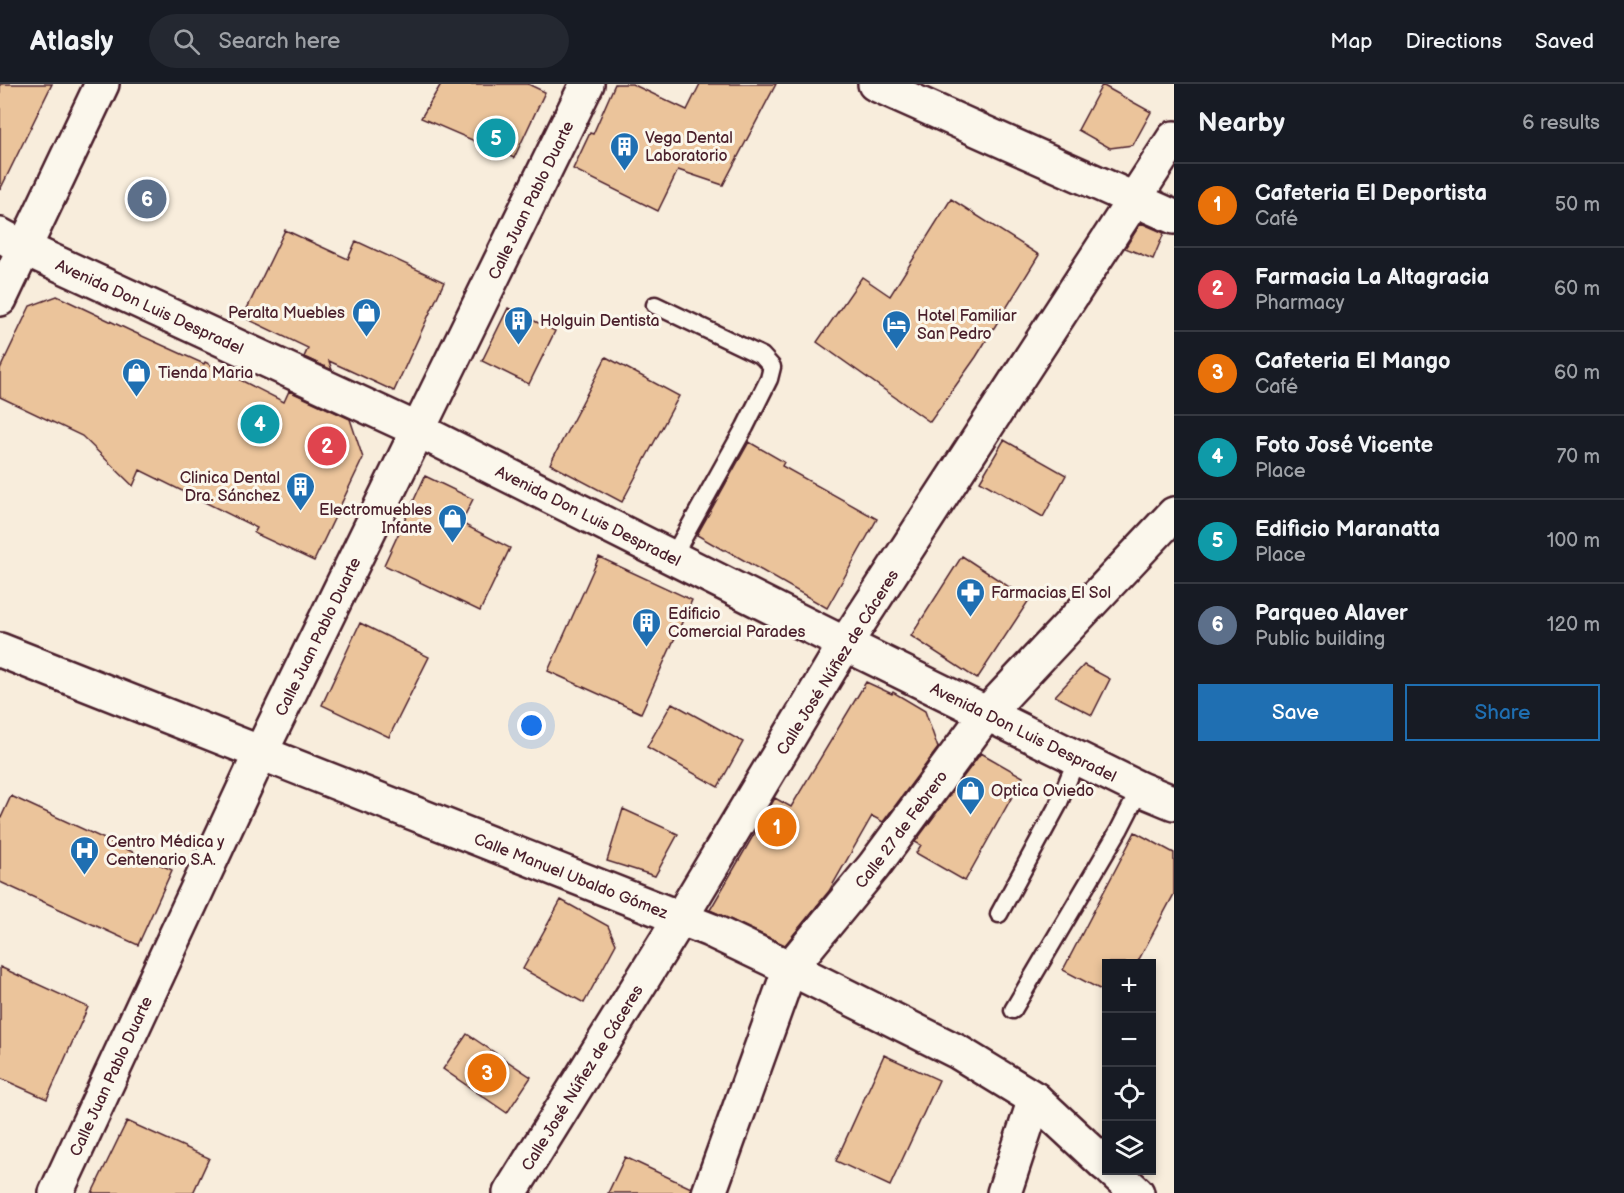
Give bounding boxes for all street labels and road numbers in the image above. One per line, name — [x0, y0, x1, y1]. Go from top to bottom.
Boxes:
street label: Calle Juan Pablo Duarte — [485, 118, 579, 283]
street label: Avenida Don Luis Despradel — [52, 256, 246, 359]
street label: Avenida Don Luis Despradel — [492, 462, 684, 571]
street label: Calle Juan Pablo Duarte — [272, 554, 366, 719]
street label: Calle José Núñez de Cáceres — [773, 567, 903, 759]
street label: Avenida Don Luis Despradel — [927, 679, 1119, 787]
street label: Calle 27 de Febrero — [852, 767, 952, 893]
street label: Calle Manuel Ubaldo Gómez — [471, 830, 671, 924]
street label: Calle José Núñez de Cáceres — [518, 982, 648, 1175]
street label: Calle Juan Pablo Duarte — [66, 993, 157, 1160]

